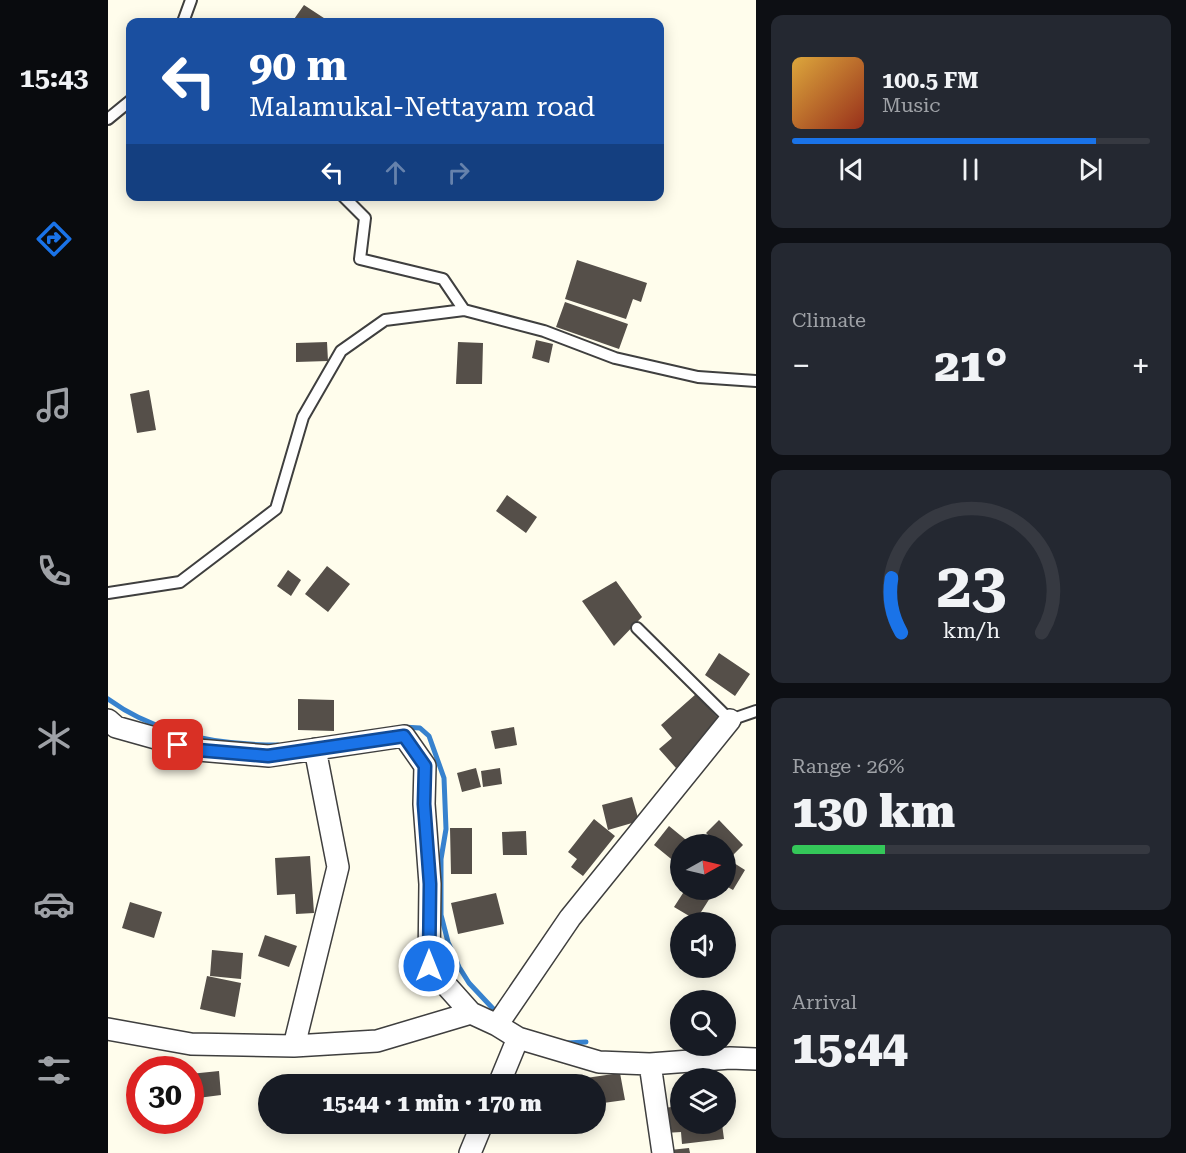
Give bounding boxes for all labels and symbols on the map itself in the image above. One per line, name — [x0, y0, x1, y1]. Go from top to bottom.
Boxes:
pin — [152, 719, 203, 770]
north arrow — [670, 834, 736, 900]
position arrow — [397, 934, 461, 998]
speed limit sign: 30 — [126, 1056, 204, 1134]

